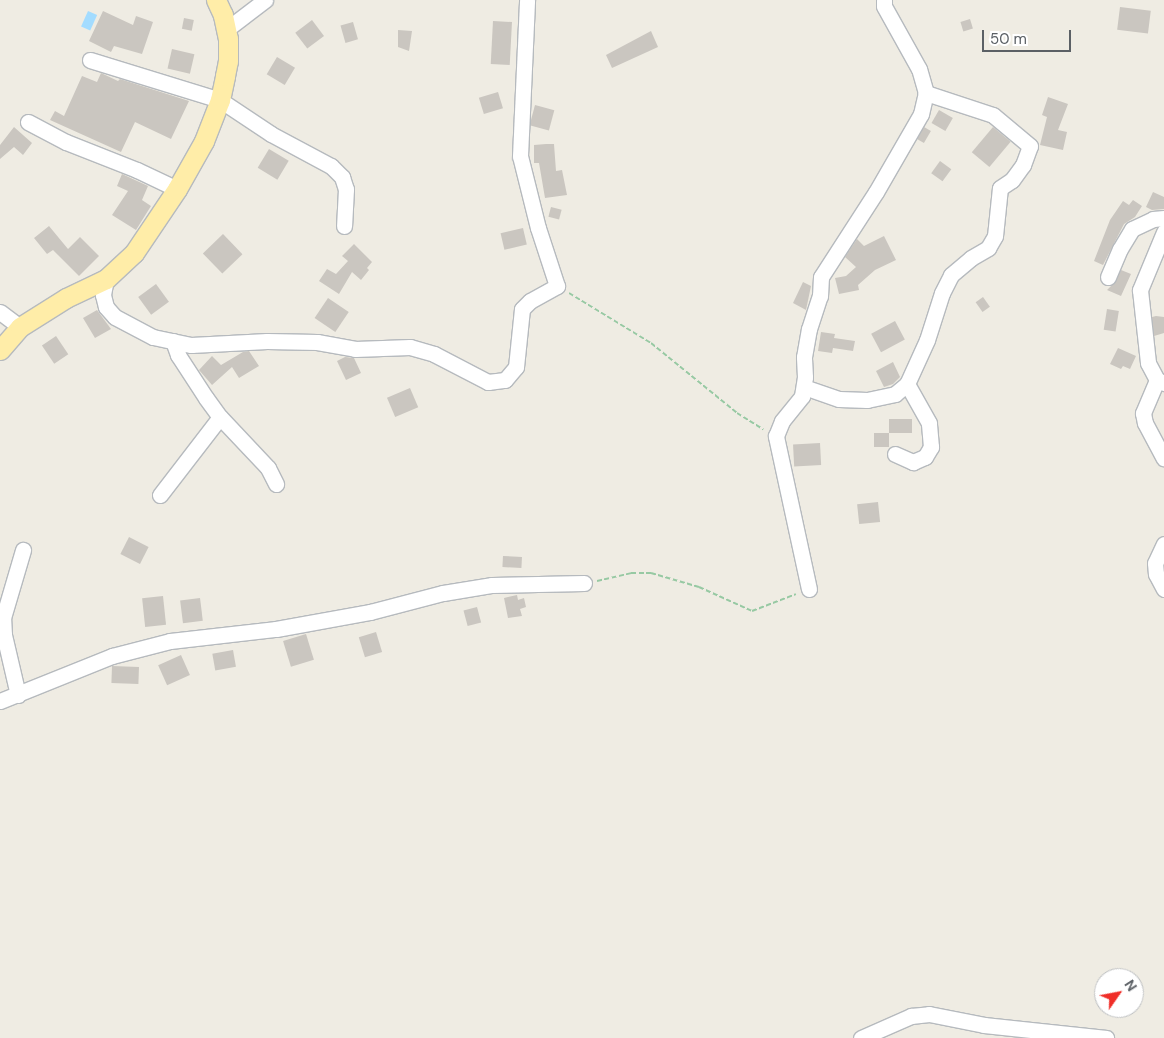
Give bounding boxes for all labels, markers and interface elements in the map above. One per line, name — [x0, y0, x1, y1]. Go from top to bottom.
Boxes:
scale bar — [984, 20, 1073, 52]
text: 50 m — [990, 29, 1027, 49]
north arrow — [1094, 968, 1144, 1018]
text: N — [1120, 976, 1141, 995]

